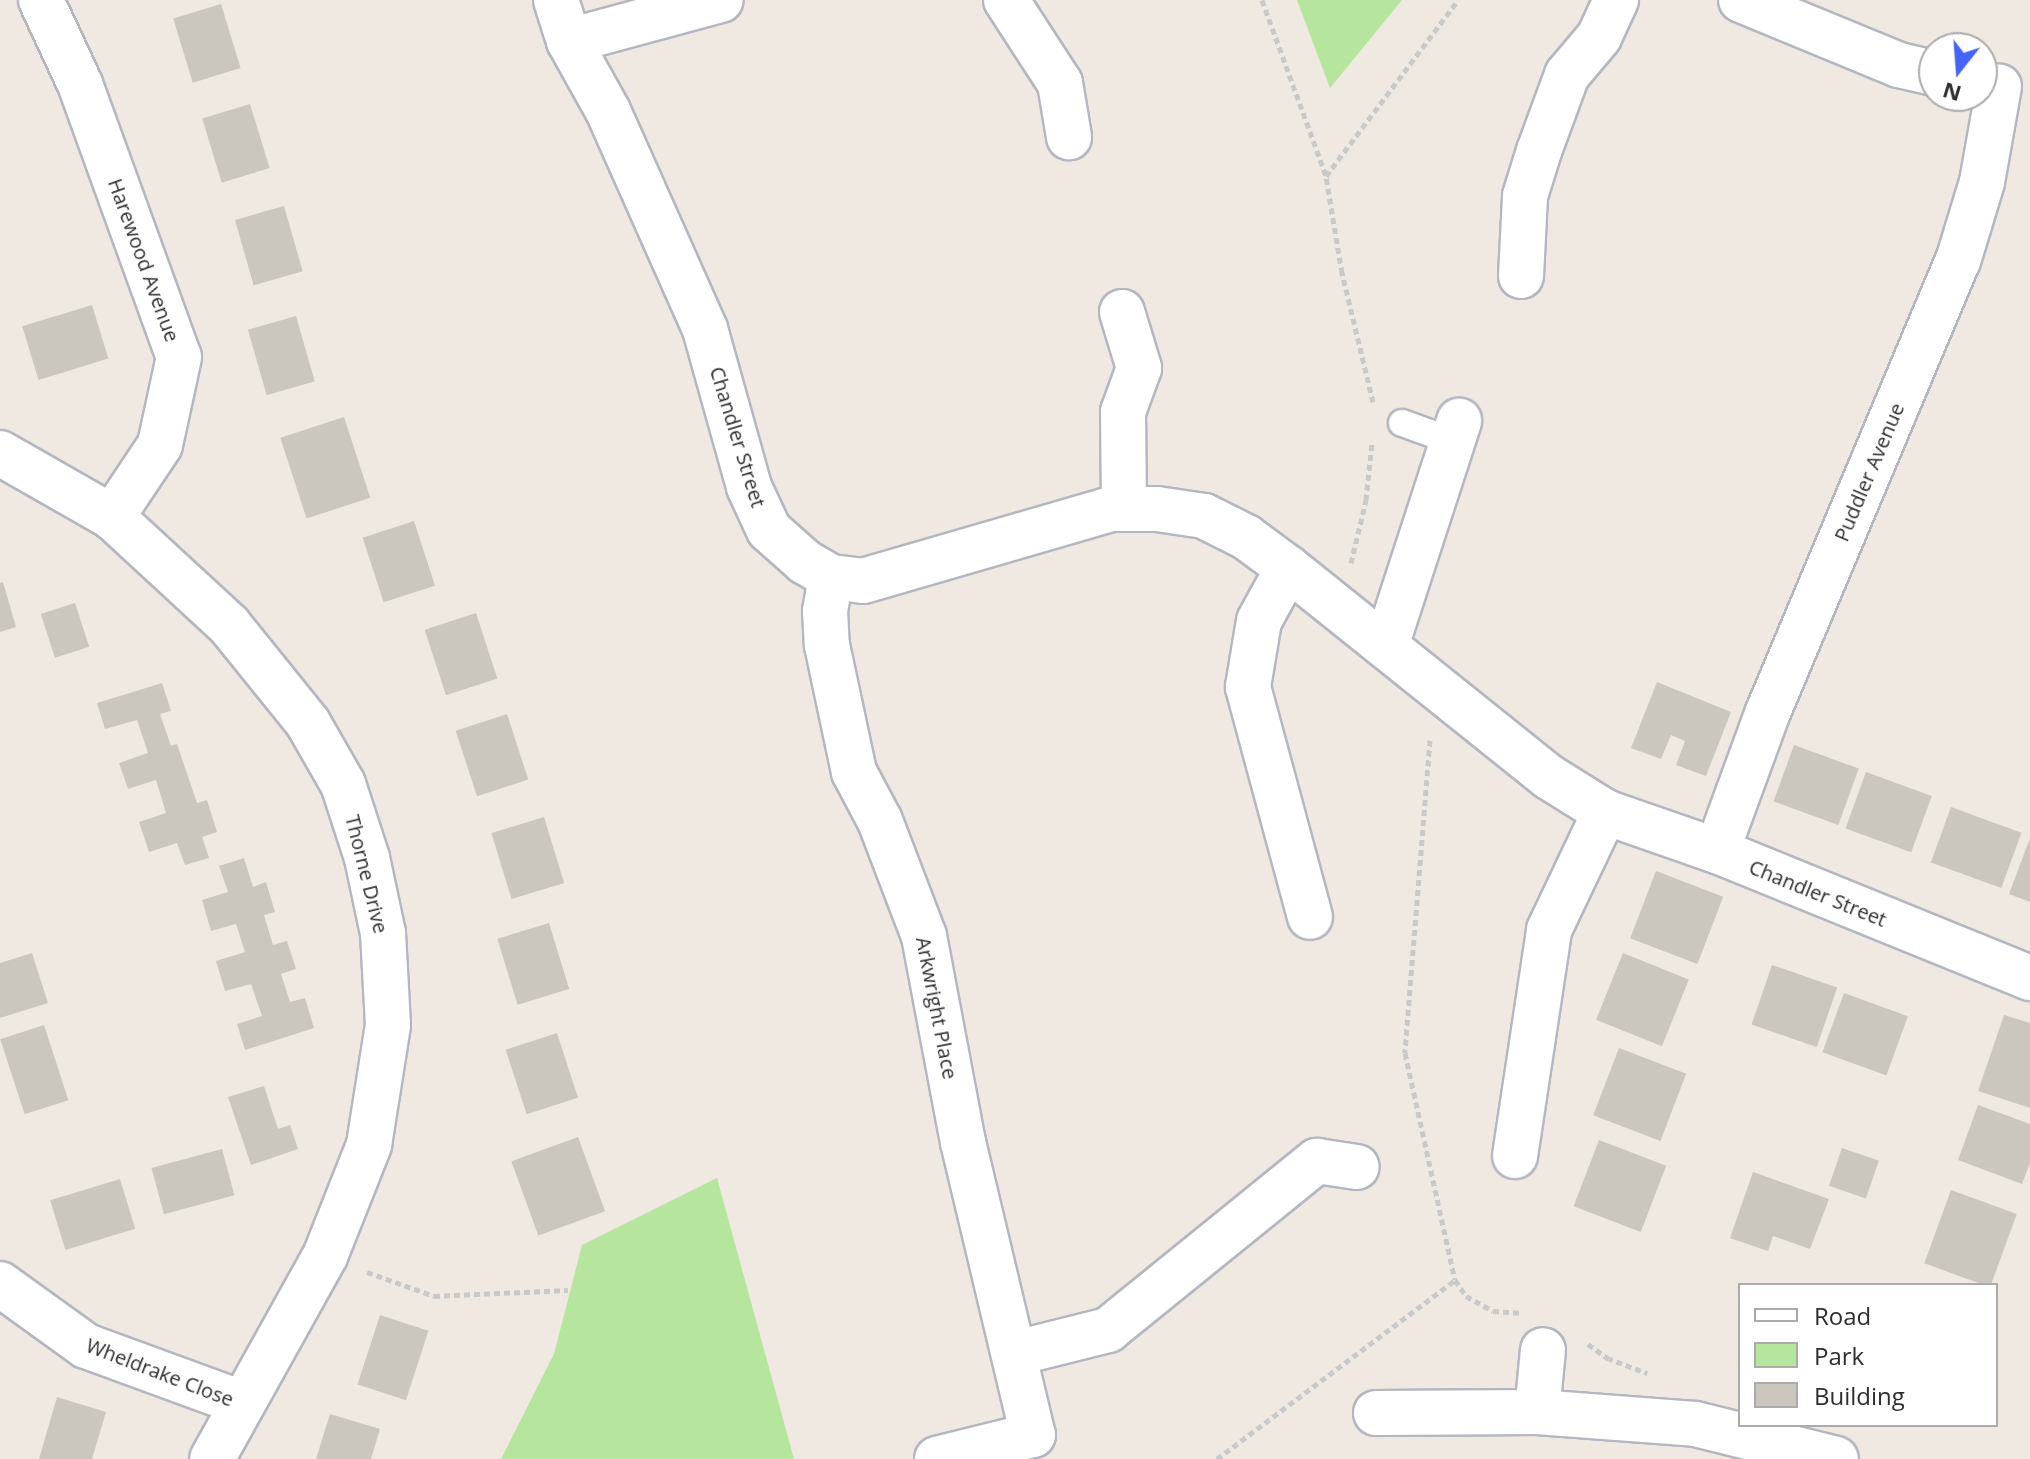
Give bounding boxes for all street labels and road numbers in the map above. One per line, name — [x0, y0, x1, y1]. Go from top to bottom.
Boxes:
street label: Harewood Avenue — [103, 175, 185, 345]
street label: Chandler Street — [705, 364, 771, 510]
street label: Puddler Avenue — [1829, 399, 1909, 545]
street label: Thorne Drive — [341, 812, 393, 936]
street label: Chandler Street — [1746, 855, 1890, 931]
street label: Arkwright Place — [911, 935, 963, 1081]
street label: Wheldrake Close — [83, 1333, 237, 1411]

